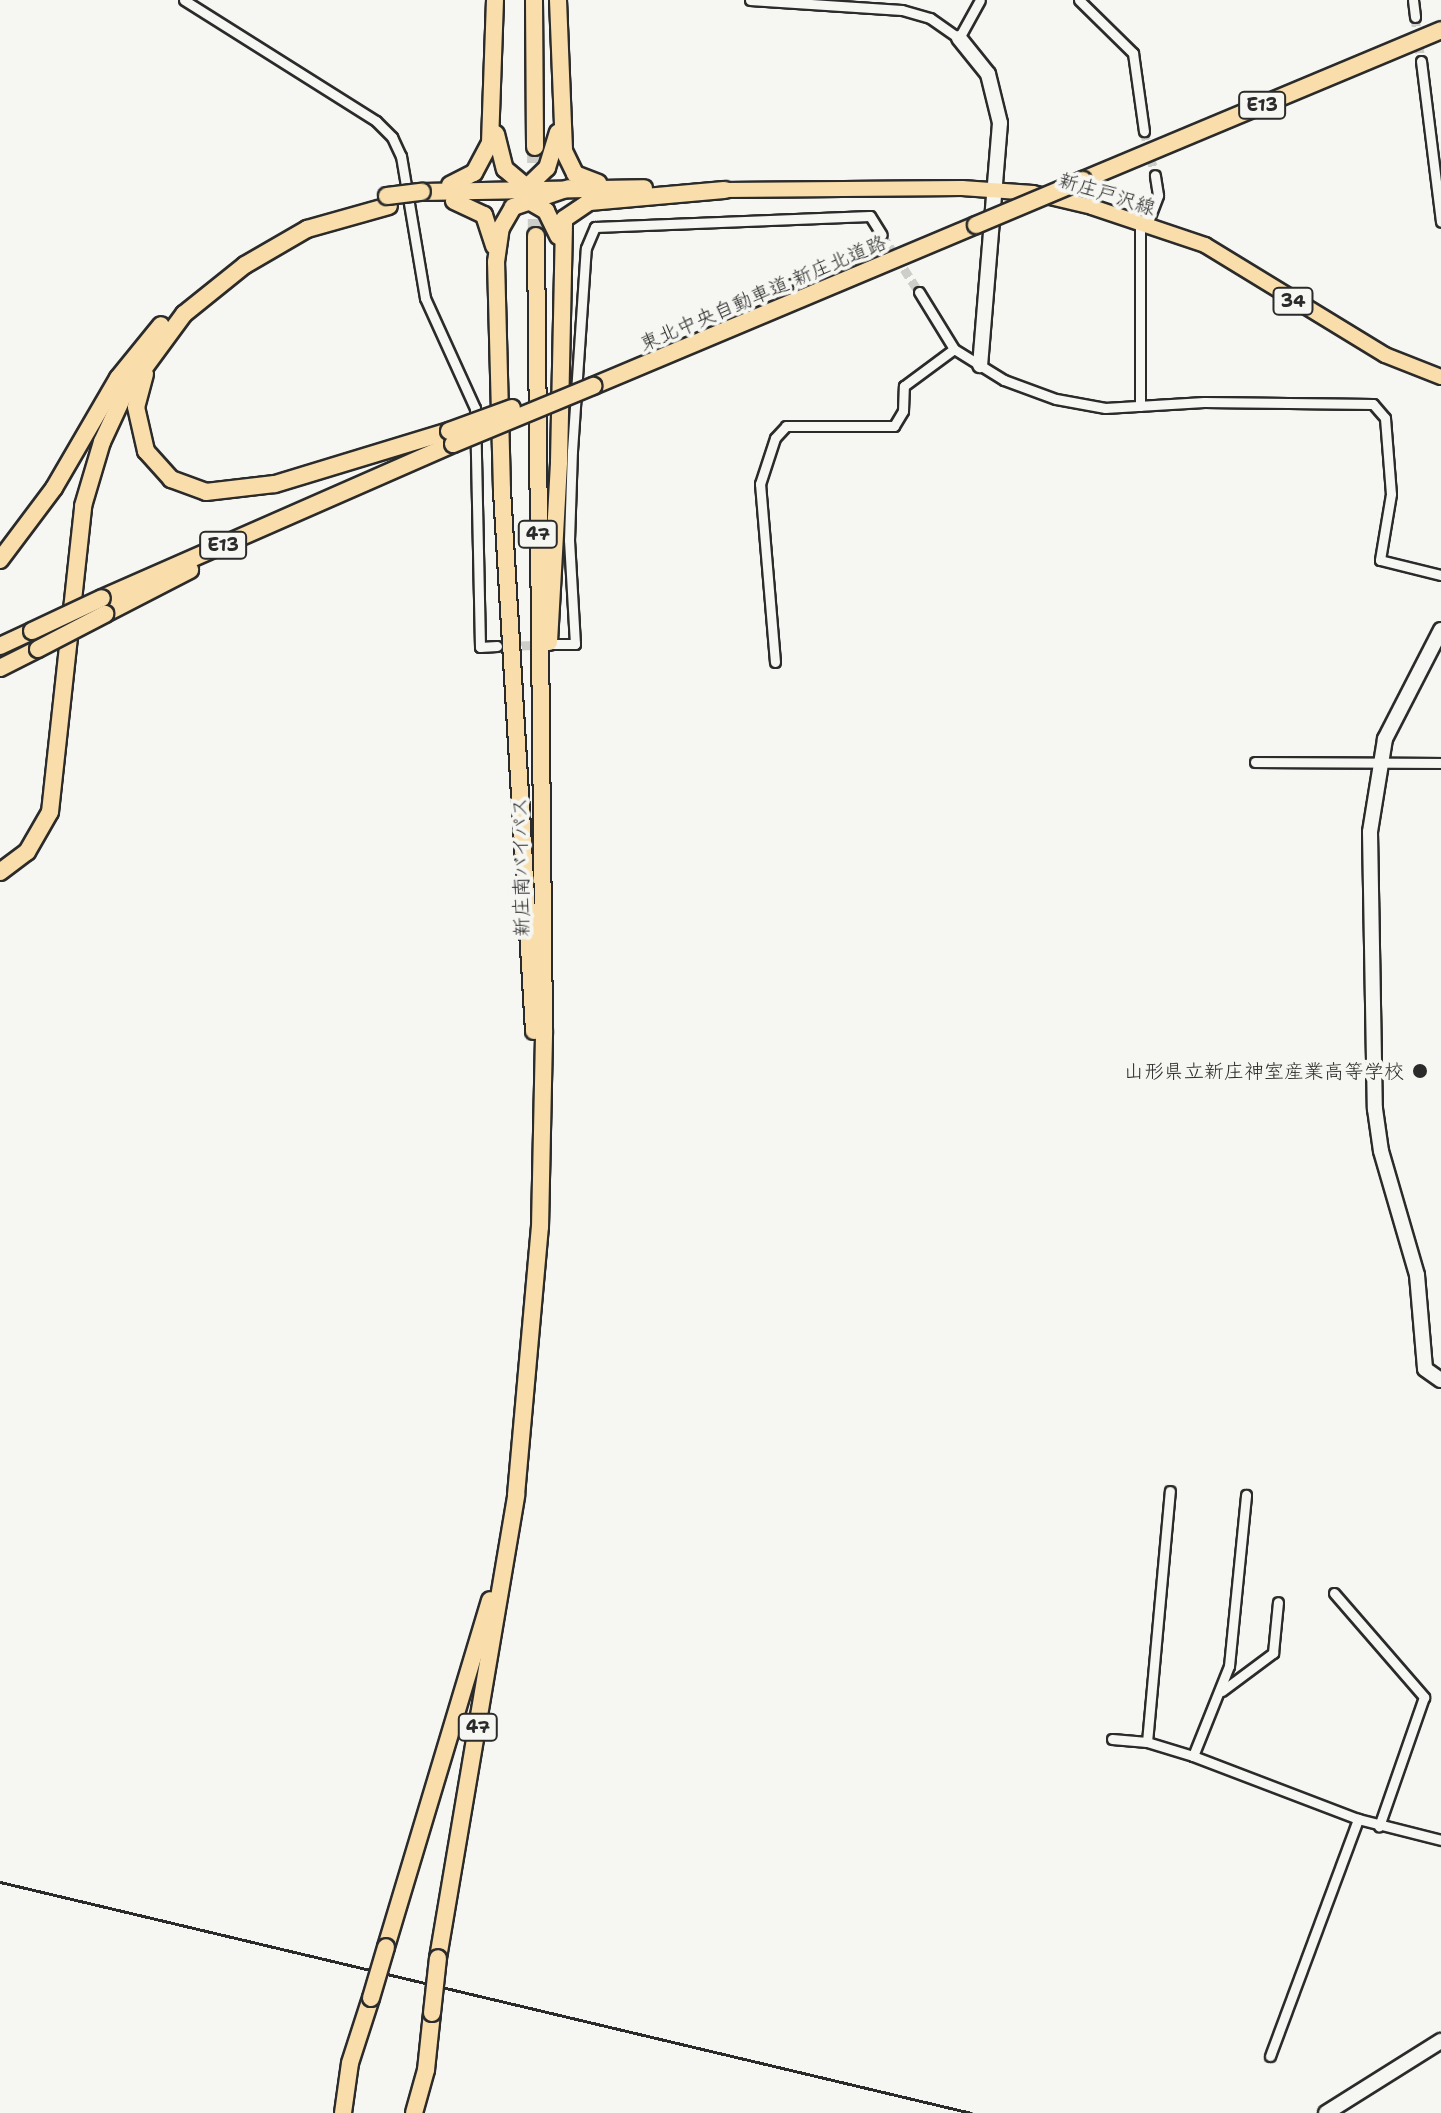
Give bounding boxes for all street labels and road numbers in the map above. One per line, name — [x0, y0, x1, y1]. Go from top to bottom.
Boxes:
road number: E13 — [1238, 91, 1286, 119]
street label: 新庄戸沢線 — [1056, 168, 1158, 220]
street label: 東北中央自動車道;新庄北道路 — [636, 230, 890, 356]
road number: 34 — [1271, 287, 1315, 315]
road number: 47 — [516, 520, 560, 548]
road number: E13 — [199, 531, 247, 559]
street label: 新庄南バイパス — [508, 797, 534, 937]
road number: 47 — [456, 1713, 500, 1741]

